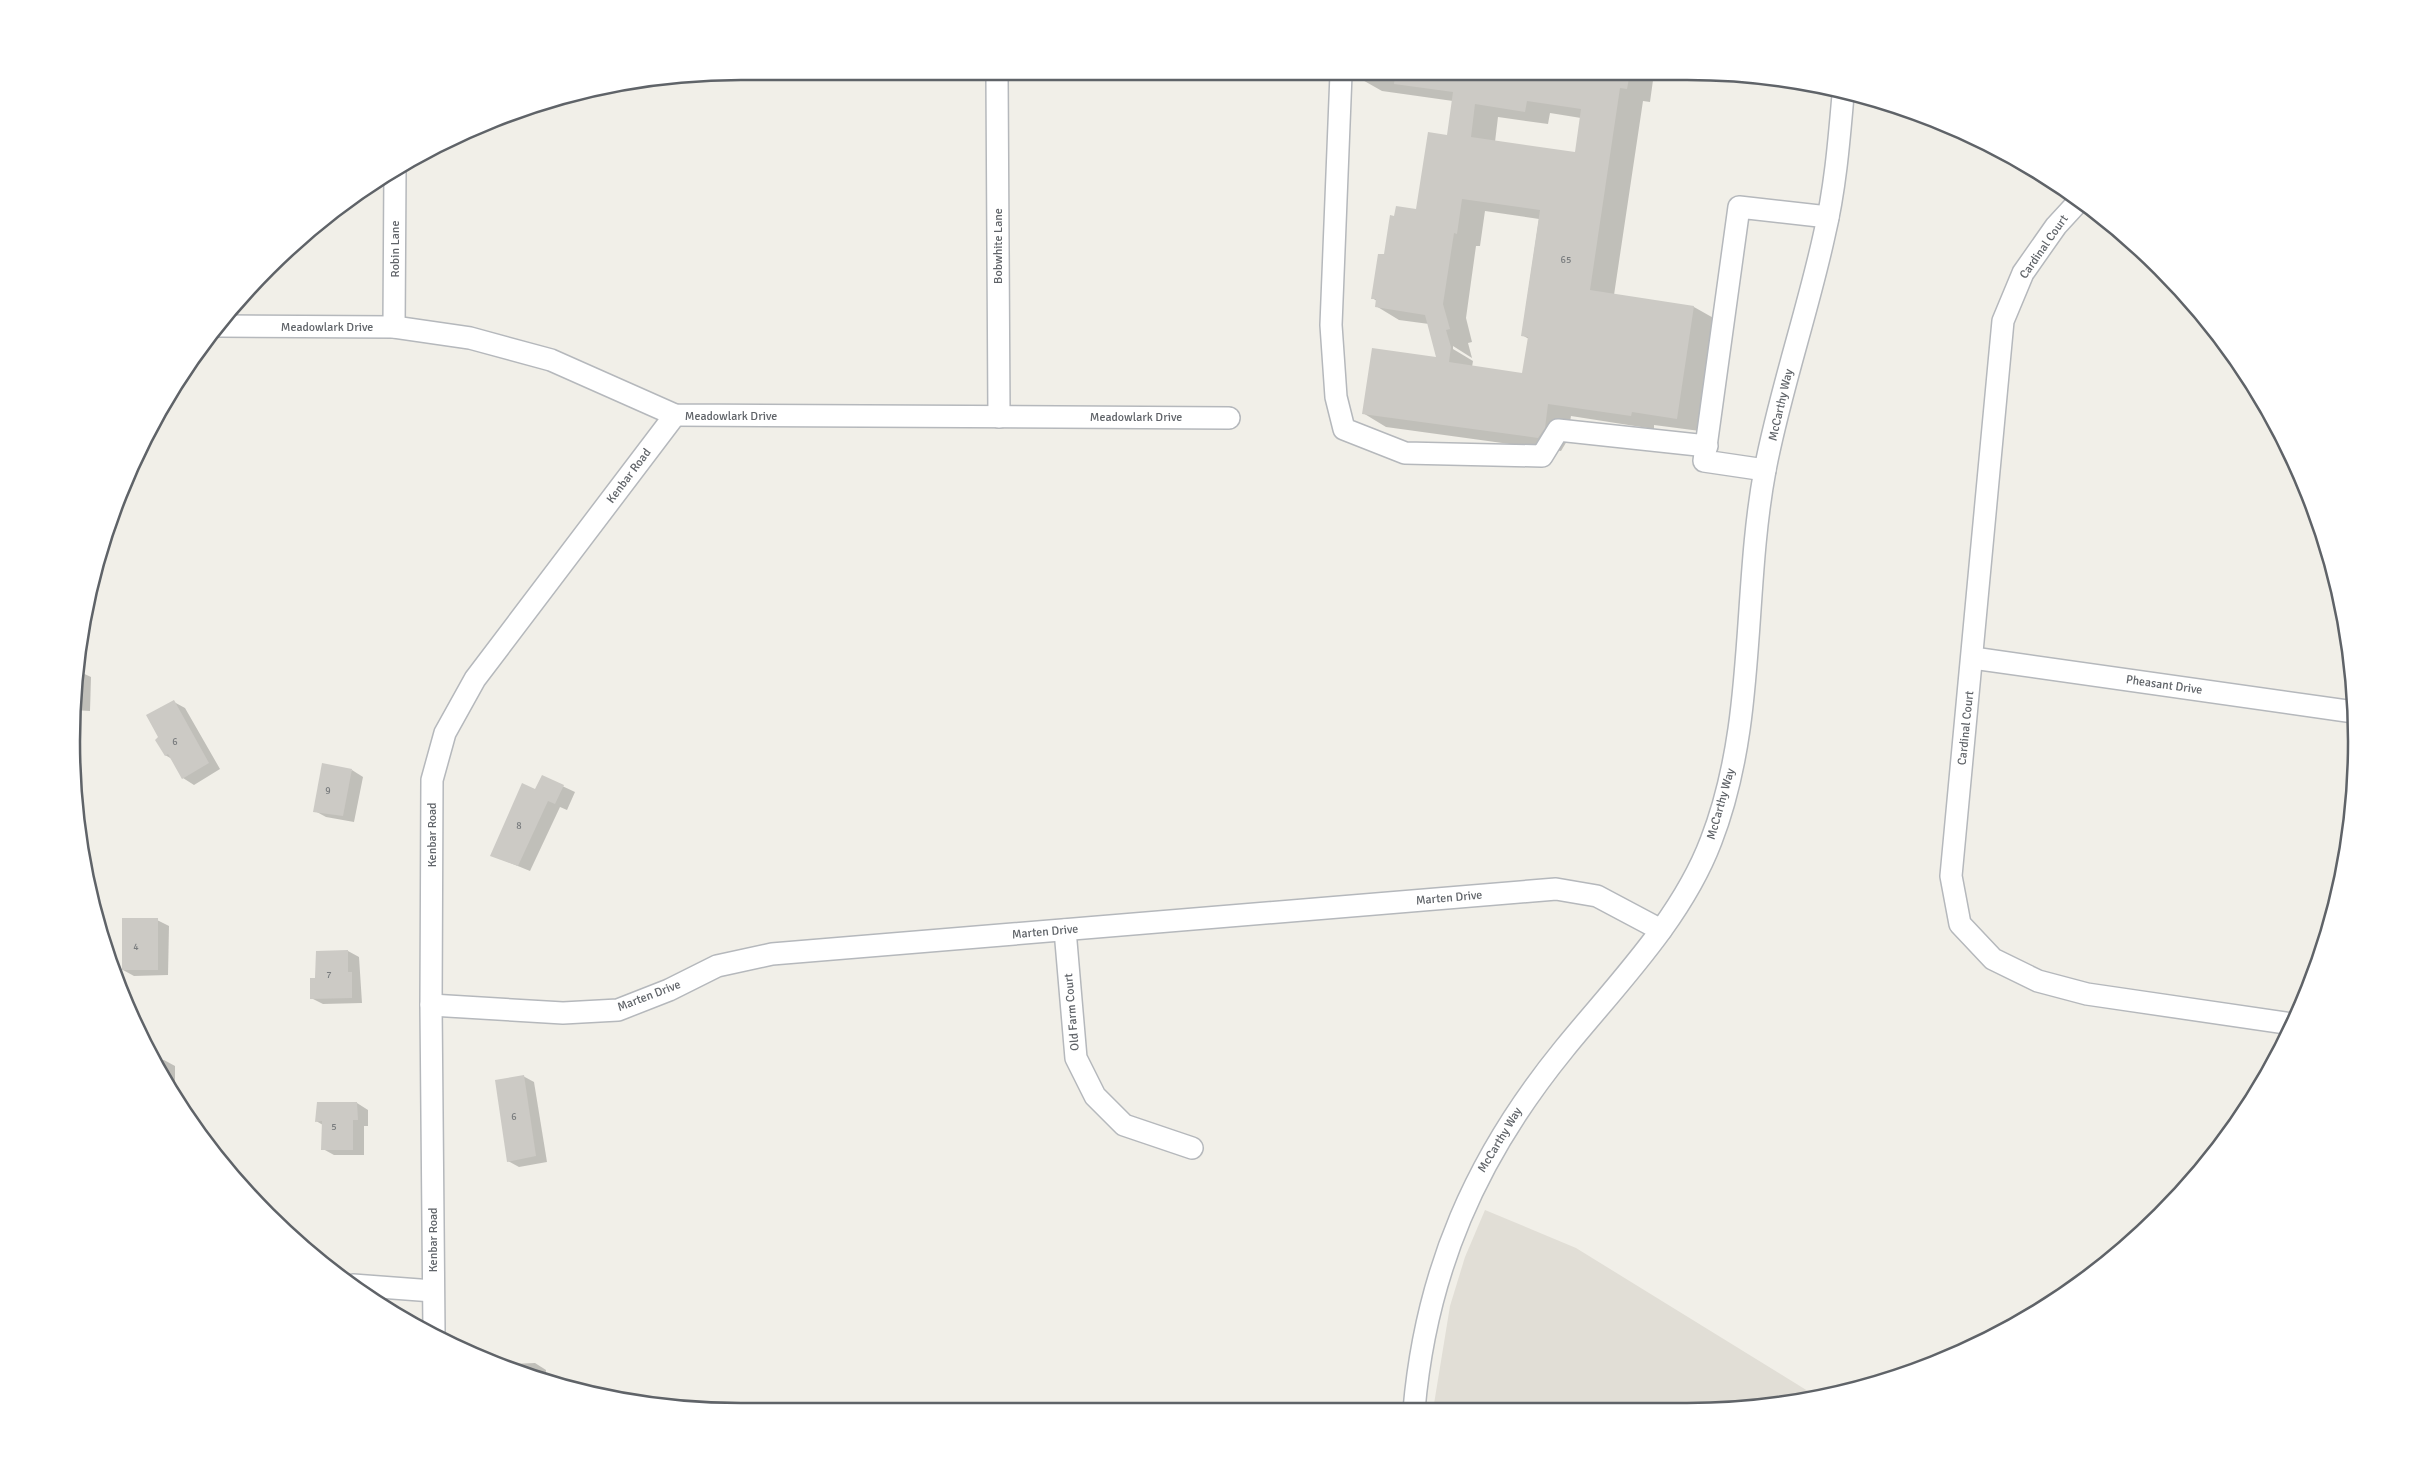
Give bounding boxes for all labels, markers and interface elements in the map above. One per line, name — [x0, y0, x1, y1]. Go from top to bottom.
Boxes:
street label: Bobwhite Lane — [991, 208, 1006, 284]
street label: Cardinal Court — [2016, 212, 2072, 282]
street label: Robin Lane — [388, 221, 403, 277]
house number: 65 — [1561, 254, 1571, 266]
street label: Meadowlark Drive — [281, 320, 373, 335]
street label: McCarthy Way — [1765, 367, 1797, 442]
street label: Meadowlark Drive — [685, 409, 777, 424]
street label: Meadowlark Drive — [1090, 410, 1182, 425]
street label: Kenbar Road — [604, 446, 654, 506]
street label: Pheasant Drive — [2125, 672, 2203, 698]
street label: Cardinal Court — [1955, 690, 1977, 766]
house number: 6 — [172, 736, 178, 748]
street label: McCarthy Way — [1704, 766, 1738, 841]
house number: 9 — [325, 785, 331, 797]
street label: Kenbar Road — [425, 803, 440, 867]
house number: 8 — [516, 820, 522, 832]
street label: Marten Drive — [1415, 888, 1483, 908]
street label: Marten Drive — [1011, 922, 1079, 942]
house number: 4 — [133, 941, 139, 953]
house number: 7 — [326, 969, 332, 981]
street label: Old Farm Court — [1061, 973, 1083, 1051]
street label: Marten Drive — [615, 977, 683, 1015]
street label: McCarthy Way — [1475, 1104, 1526, 1175]
house number: 6 — [511, 1111, 517, 1123]
house number: 5 — [331, 1121, 337, 1133]
street label: Kenbar Road — [426, 1208, 441, 1272]

